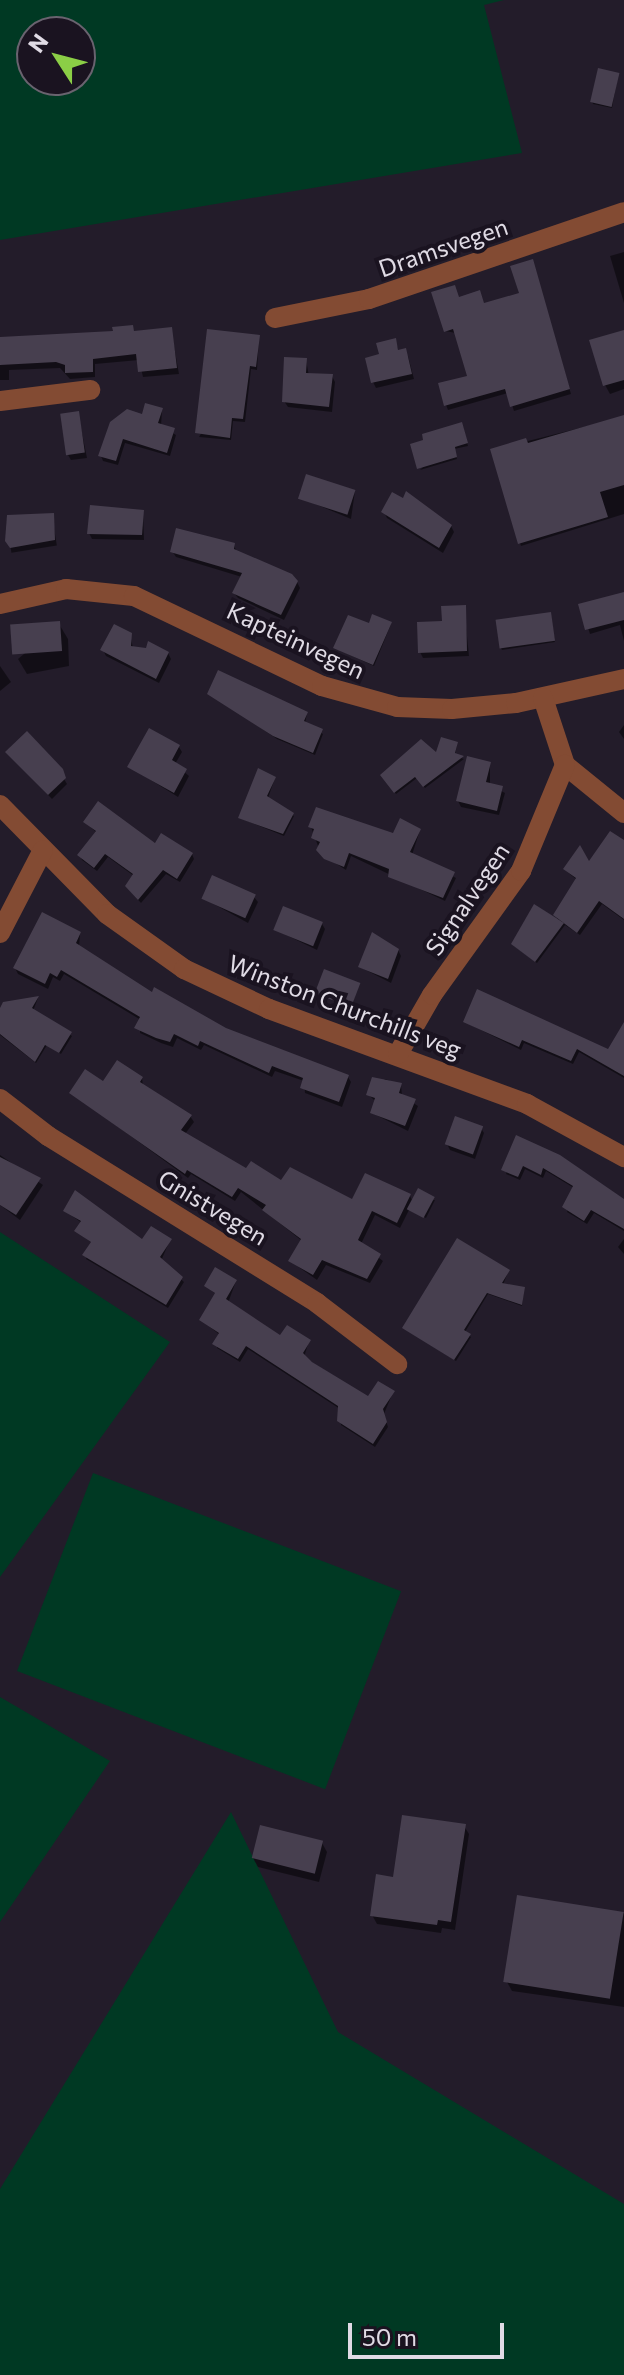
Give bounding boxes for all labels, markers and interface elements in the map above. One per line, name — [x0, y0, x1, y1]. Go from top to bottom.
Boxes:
north arrow — [16, 16, 96, 96]
text: N — [22, 28, 54, 57]
street label: Dramsvegen — [375, 211, 511, 283]
street label: Kapteinvegen — [223, 596, 369, 684]
street label: Signalvegen — [419, 837, 515, 961]
street label: Winston Churchills veg — [224, 948, 466, 1064]
street label: Gnistvegen — [153, 1163, 273, 1251]
scale bar — [352, 2307, 508, 2357]
text: 50 m — [362, 2322, 417, 2351]

